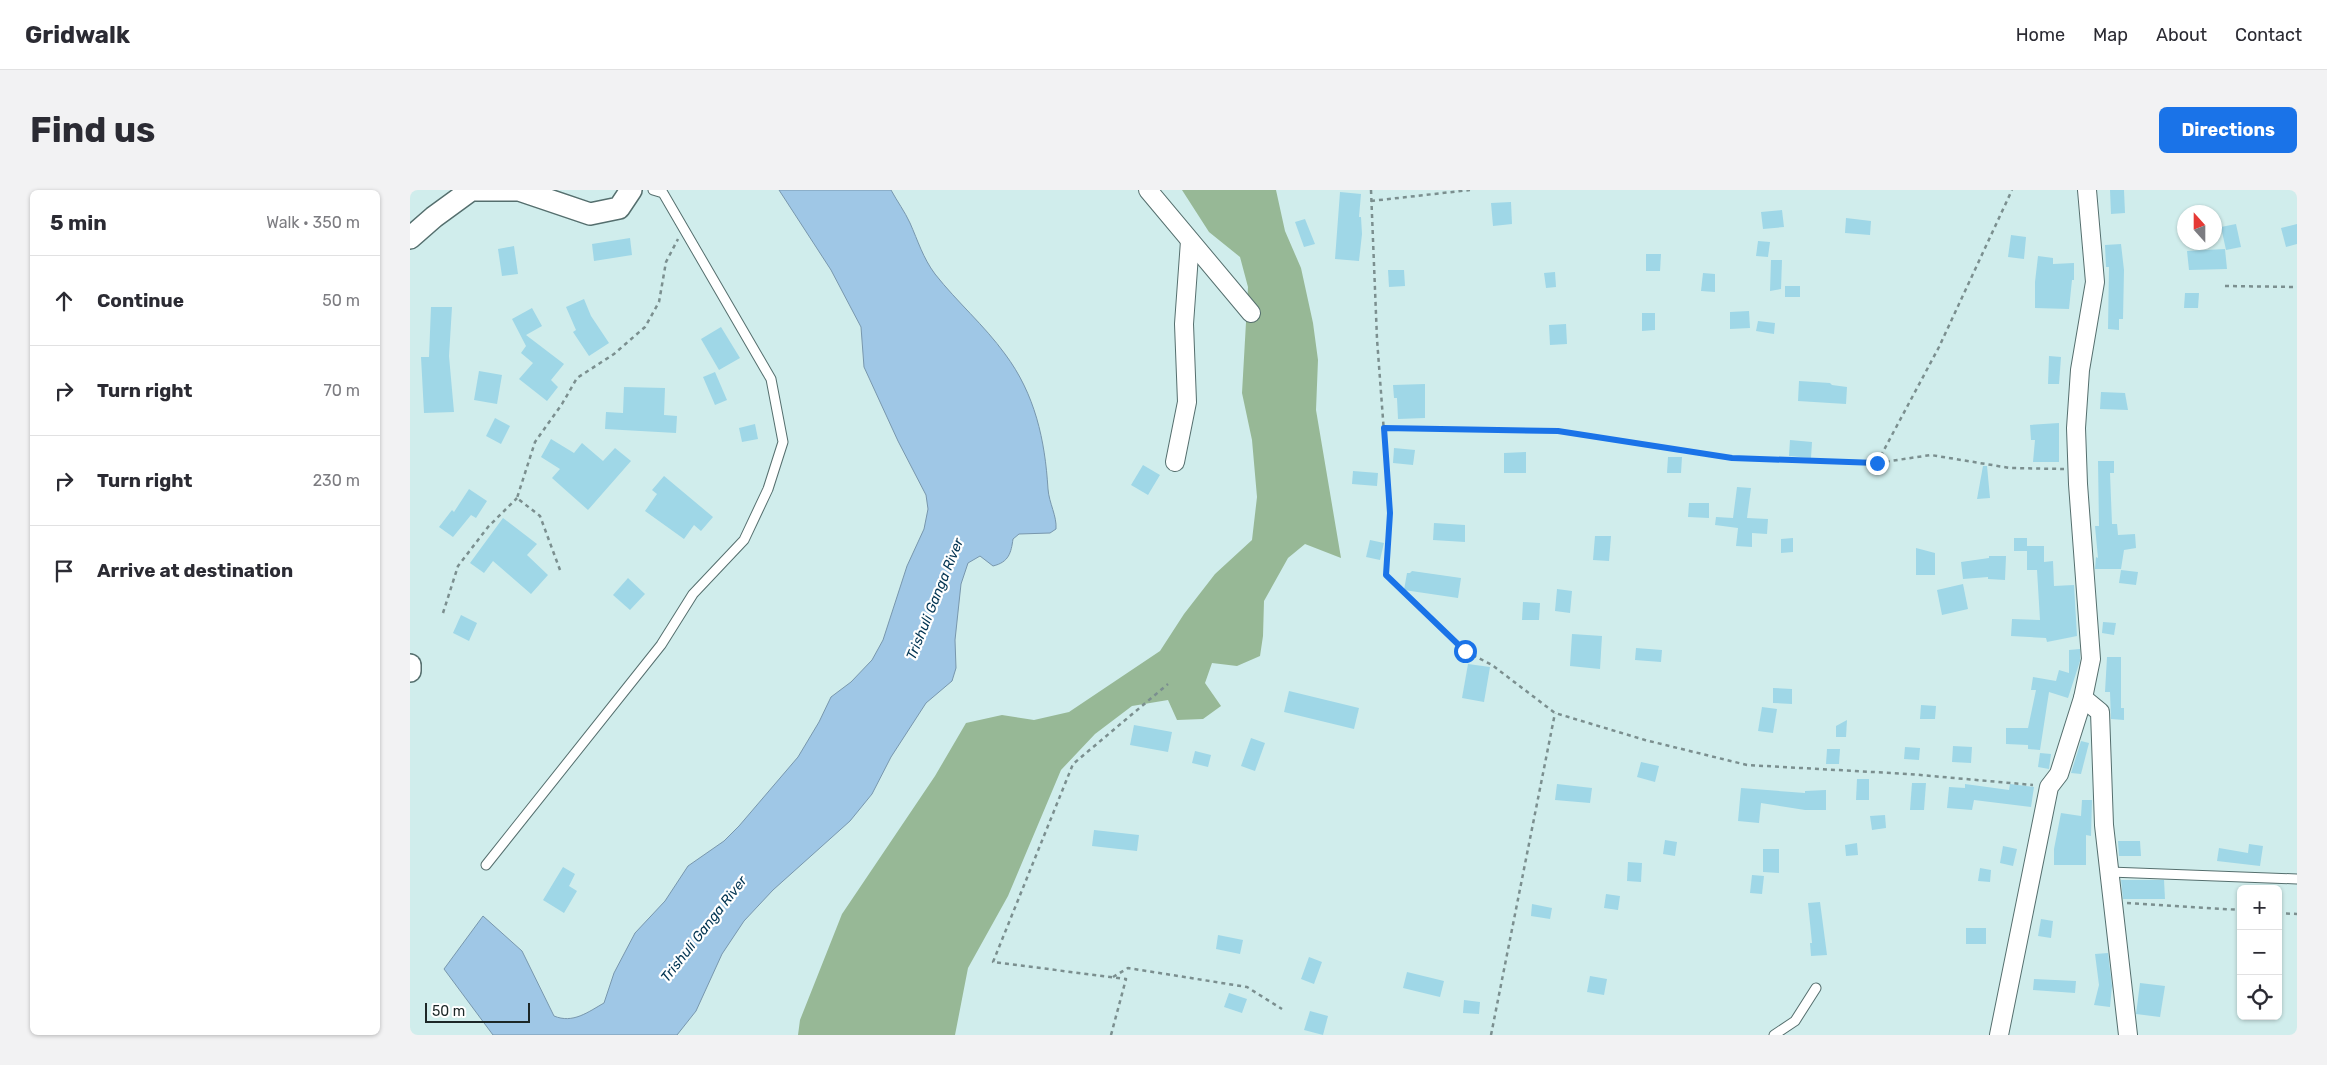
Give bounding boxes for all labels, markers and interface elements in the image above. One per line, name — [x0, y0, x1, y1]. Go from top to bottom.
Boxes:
text: Gridwalk — [25, 21, 130, 49]
text: Home — [2016, 24, 2065, 46]
text: Map — [2093, 24, 2128, 46]
text: About — [2156, 24, 2207, 46]
text: Contact — [2235, 24, 2302, 46]
button: Directions — [2159, 107, 2297, 153]
text: Find us — [30, 109, 155, 151]
north arrow — [2177, 205, 2222, 250]
text: 5 min — [50, 210, 107, 235]
text: Walk · 350 m — [266, 213, 360, 232]
icon: ahead — [50, 287, 78, 315]
text: Continue — [97, 289, 184, 312]
text: 50 m — [322, 291, 360, 310]
icon: right — [50, 377, 78, 405]
text: Turn right — [97, 379, 192, 402]
text: 70 m — [323, 381, 360, 400]
route end — [1866, 452, 1889, 475]
icon: right — [50, 467, 78, 495]
text: Turn right — [97, 469, 192, 492]
text: 230 m — [313, 471, 360, 490]
water label: Trishuli Ganga River — [903, 535, 967, 662]
icon: arrive — [50, 557, 78, 585]
text: Arrive at destination — [97, 559, 293, 582]
route start — [1454, 640, 1477, 663]
water label: Trishuli Ganga River — [657, 872, 751, 985]
map controls — [2237, 885, 2282, 1020]
button: + — [2237, 885, 2282, 930]
button: − — [2237, 930, 2282, 975]
button: locate — [2237, 975, 2282, 1020]
scale bar — [425, 1000, 530, 1023]
text: 50 m — [432, 1003, 465, 1020]

